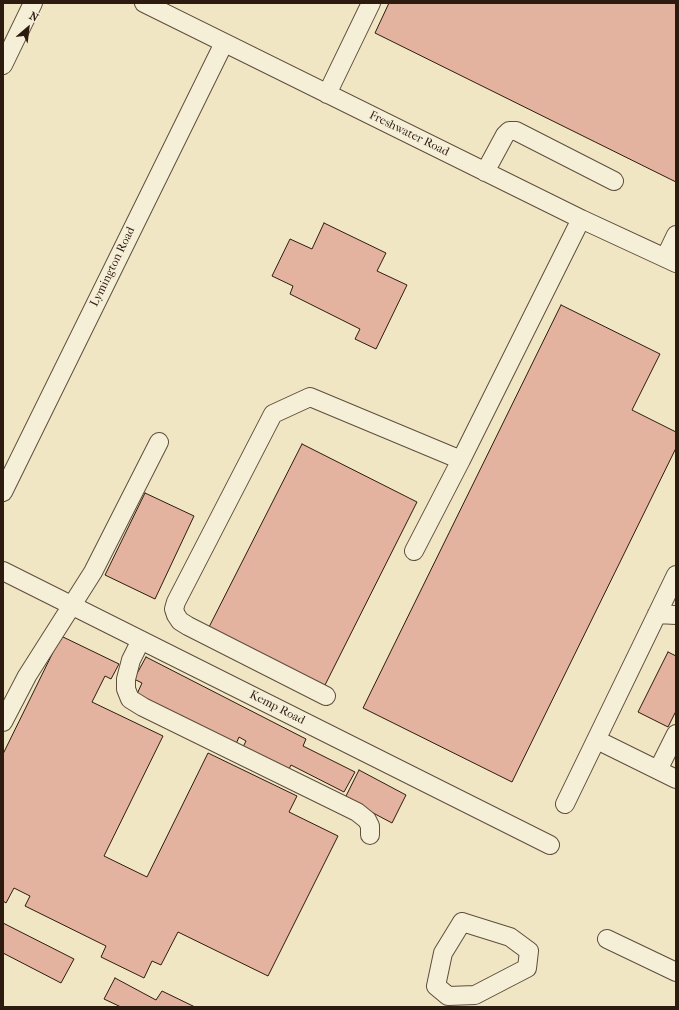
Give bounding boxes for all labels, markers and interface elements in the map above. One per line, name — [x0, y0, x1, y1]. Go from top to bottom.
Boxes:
north arrow — [8, 8, 48, 48]
text: N — [27, 9, 41, 25]
street label: Freshwater Road — [367, 108, 451, 160]
street label: Lymington Road — [87, 225, 139, 309]
street label: Kemp Road — [247, 688, 307, 728]

